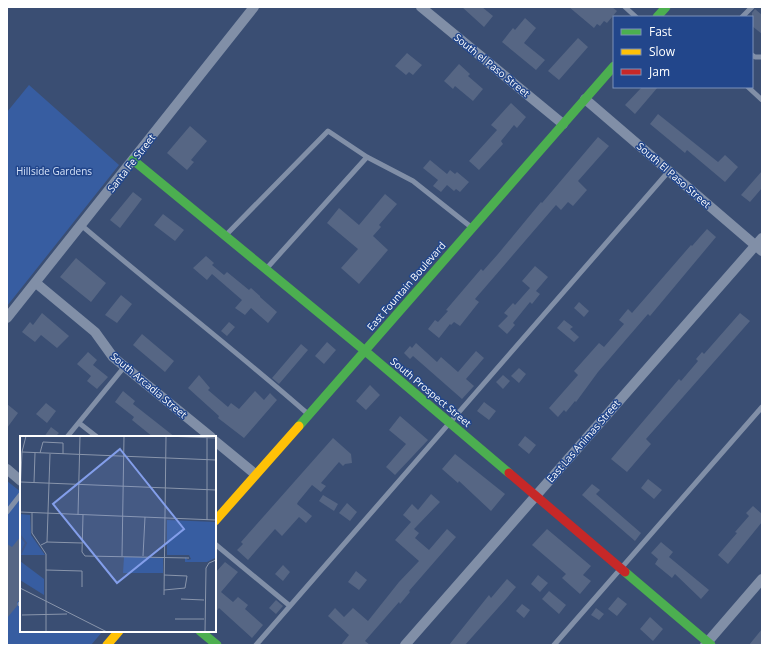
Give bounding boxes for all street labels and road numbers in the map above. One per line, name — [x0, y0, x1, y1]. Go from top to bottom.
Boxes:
street label: South el Paso Street — [451, 30, 533, 100]
street label: Santa Fe Street — [104, 131, 158, 195]
street label: South El Paso Street — [634, 139, 714, 211]
street label: East Fountain Boulevard — [364, 239, 448, 333]
street label: South Arcadia Street — [108, 349, 190, 421]
street label: South Prospect Street — [388, 354, 475, 430]
street label: East Las Animas Street — [543, 396, 623, 485]

